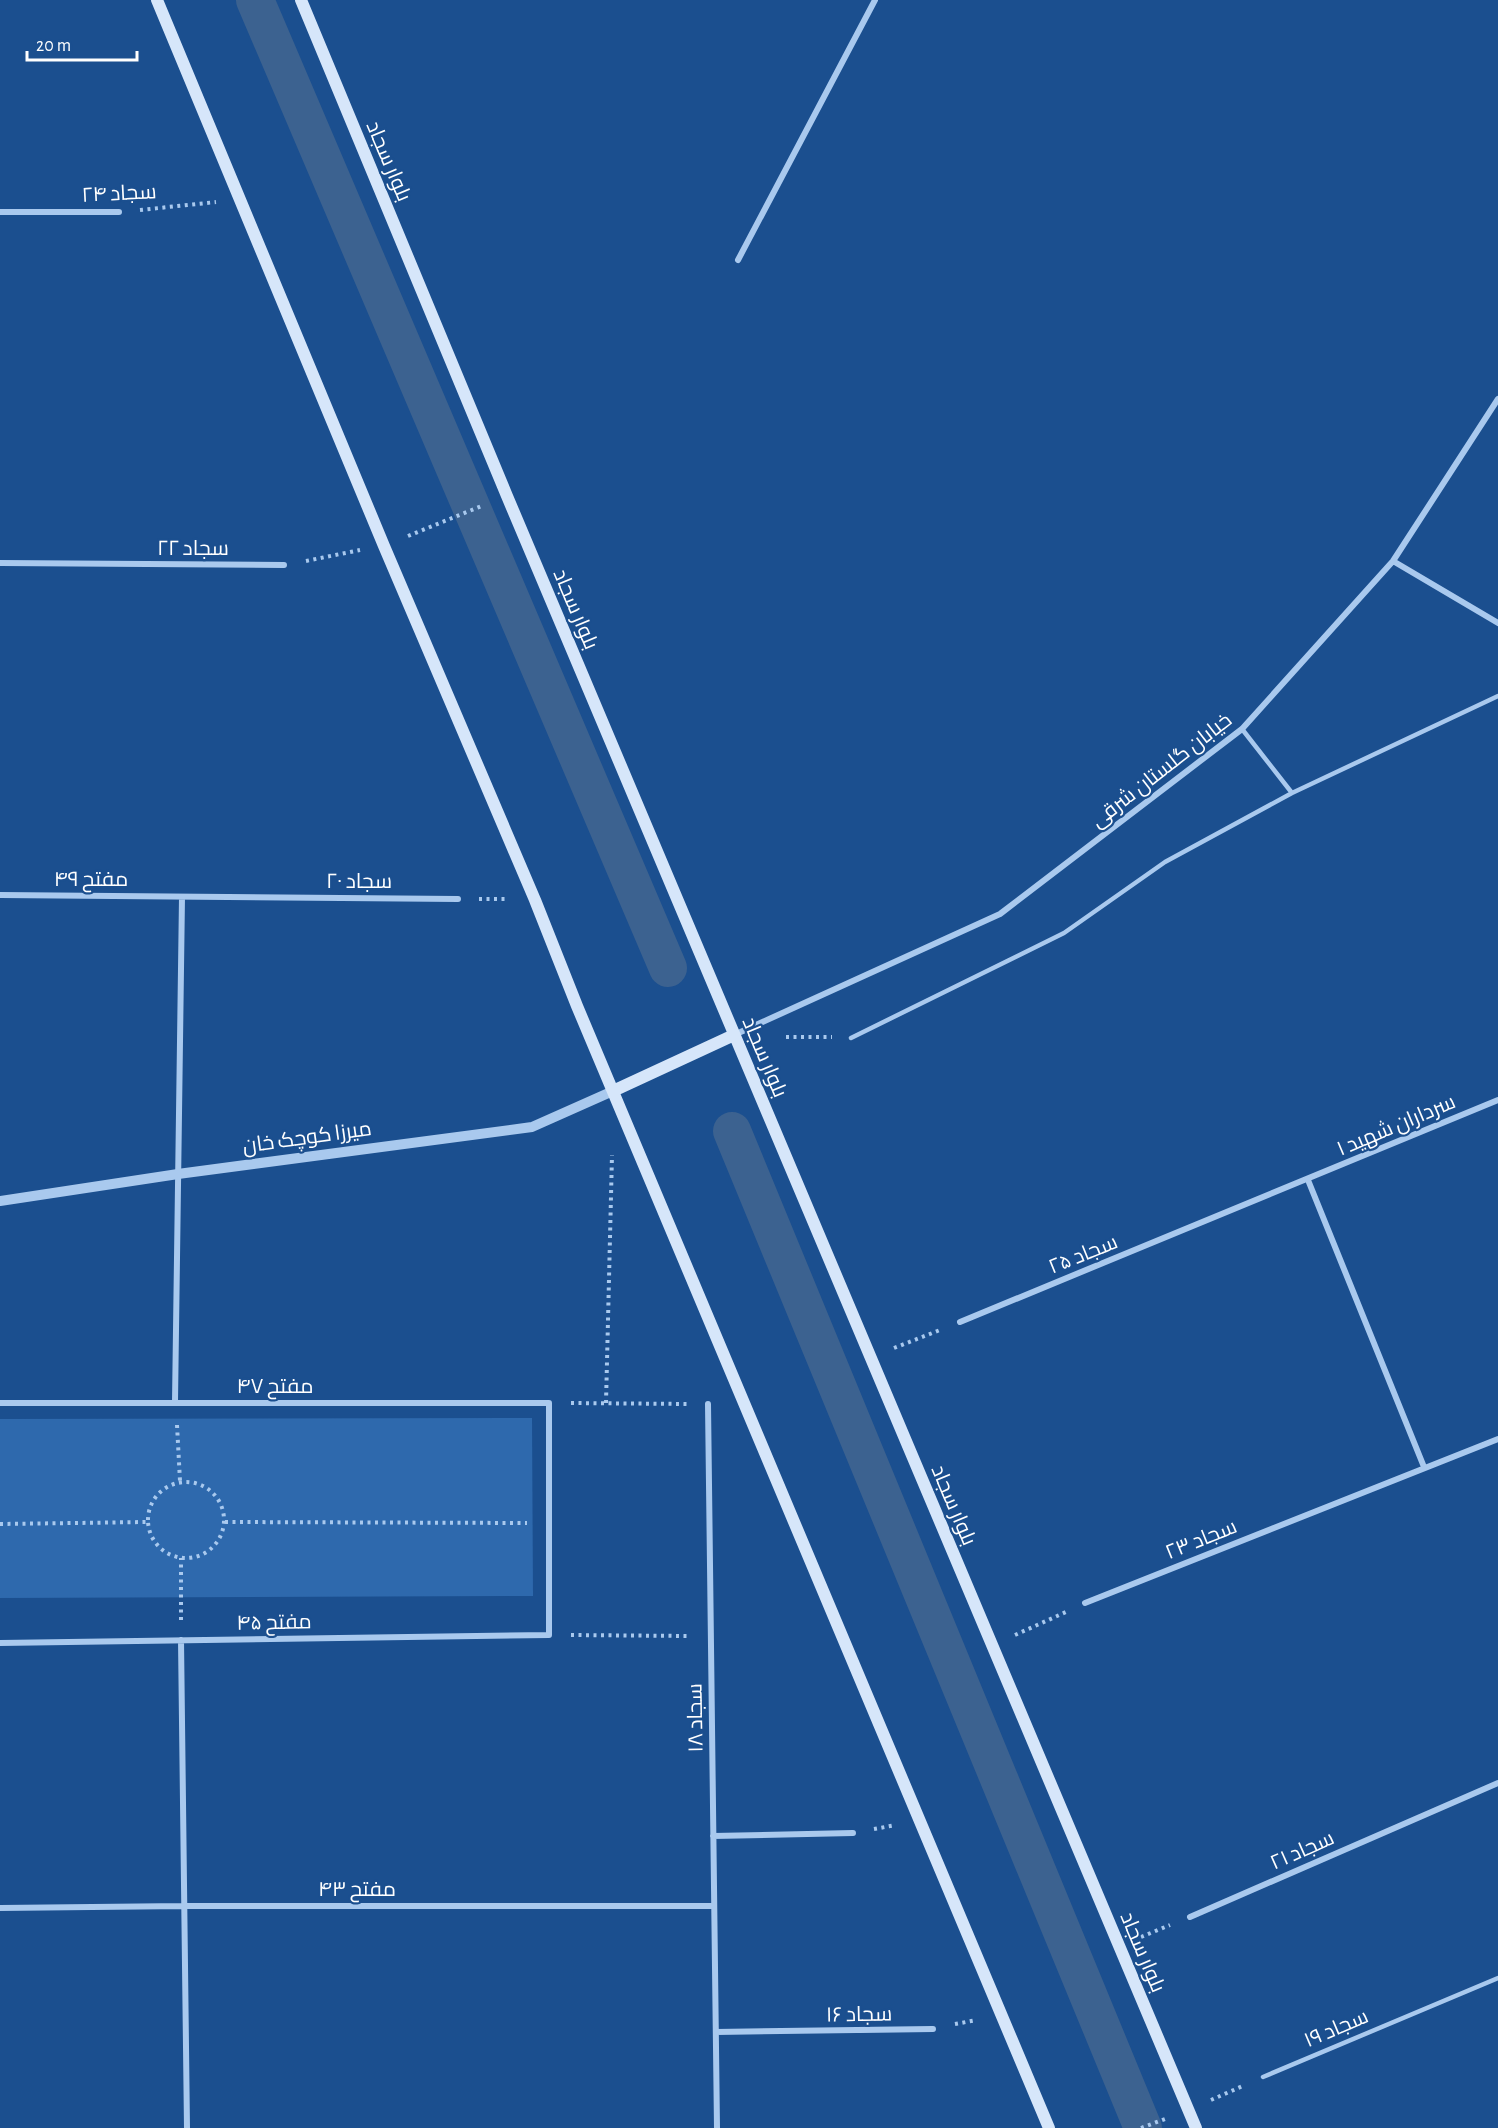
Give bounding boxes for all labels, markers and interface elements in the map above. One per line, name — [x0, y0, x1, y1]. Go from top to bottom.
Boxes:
scale bar — [27, 24, 136, 62]
text: 20 m — [36, 37, 71, 55]
street label: بلوار سجاد — [361, 118, 415, 205]
street label: سجاد ۲۴ — [81, 181, 157, 206]
street label: سجاد ۲۲ — [157, 538, 229, 559]
street label: بلوار سجاد — [548, 566, 602, 653]
street label: خیابان گلستان شرقی — [1087, 709, 1237, 833]
street label: مفتح ۴۹ — [54, 869, 128, 893]
street label: سجاد ۲۰ — [326, 871, 392, 892]
street label: بلوار سجاد — [737, 1014, 791, 1101]
street label: سرداران شهید ۱ — [1334, 1091, 1459, 1162]
street label: میرزا کوچک خان — [241, 1118, 373, 1160]
street label: سجاد ۲۵ — [1046, 1231, 1121, 1278]
street label: مفتح ۴۷ — [237, 1376, 313, 1400]
street label: بلوار سجاد — [926, 1462, 980, 1549]
street label: سجاد ۲۳ — [1162, 1516, 1240, 1563]
street label: مفتح ۴۵ — [236, 1611, 312, 1637]
street label: سجاد ۱۸ — [684, 1683, 707, 1753]
street label: سجاد ۲۱ — [1267, 1827, 1337, 1874]
street label: مفتح ۴۳ — [318, 1879, 396, 1903]
street label: بلوار سجاد — [1115, 1909, 1169, 1996]
street label: سجاد ۱۶ — [826, 2003, 892, 2026]
street label: سجاد ۱۹ — [1301, 2006, 1371, 2051]

